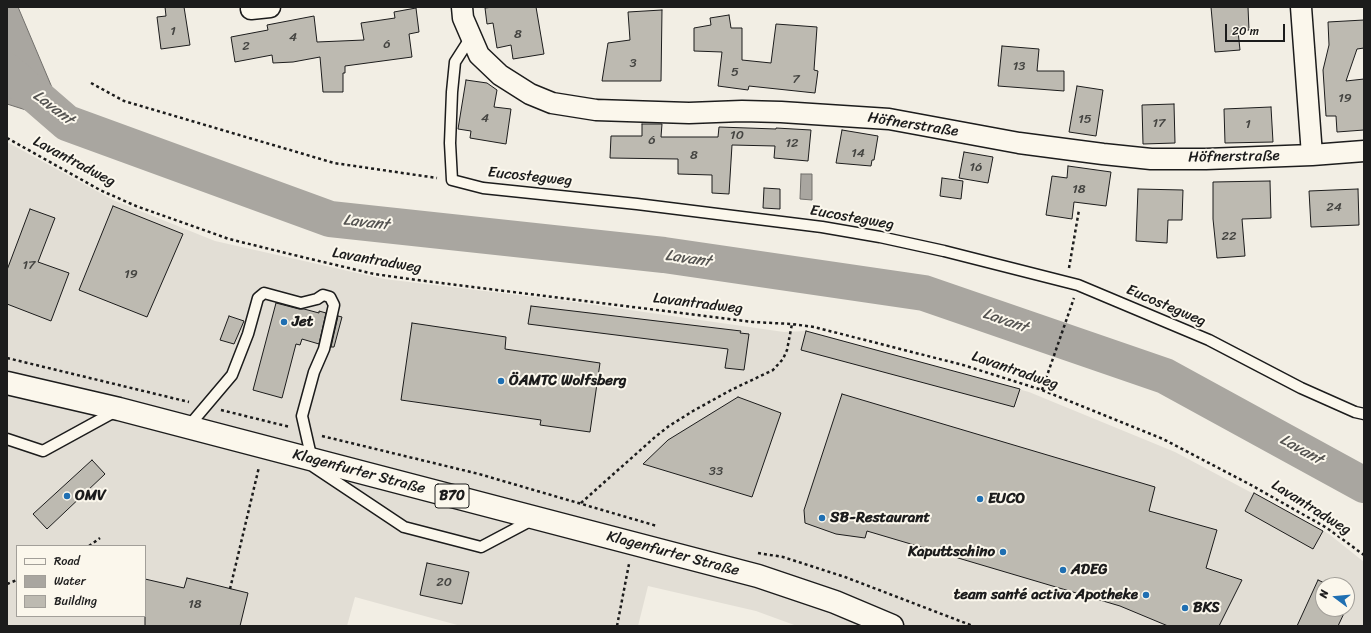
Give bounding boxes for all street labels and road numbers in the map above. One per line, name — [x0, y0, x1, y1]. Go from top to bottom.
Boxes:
street label: Höfnerstraße — [866, 109, 960, 141]
street label: Lavantradweg — [30, 133, 118, 191]
street label: Höfnerstraße — [1188, 147, 1280, 167]
street label: Eucostegweg — [487, 164, 573, 190]
street label: Eucostegweg — [809, 202, 895, 234]
street label: Lavantradweg — [331, 244, 423, 278]
street label: Eucostegweg — [1123, 281, 1209, 331]
street label: Lavantradweg — [652, 290, 744, 318]
street label: Lavantradweg — [969, 348, 1061, 394]
street label: Klagenfurter Straße — [291, 446, 427, 498]
street label: Lavantradweg — [1268, 476, 1354, 540]
road number: B70 — [435, 484, 469, 508]
street label: Klagenfurter Straße — [605, 528, 741, 580]

